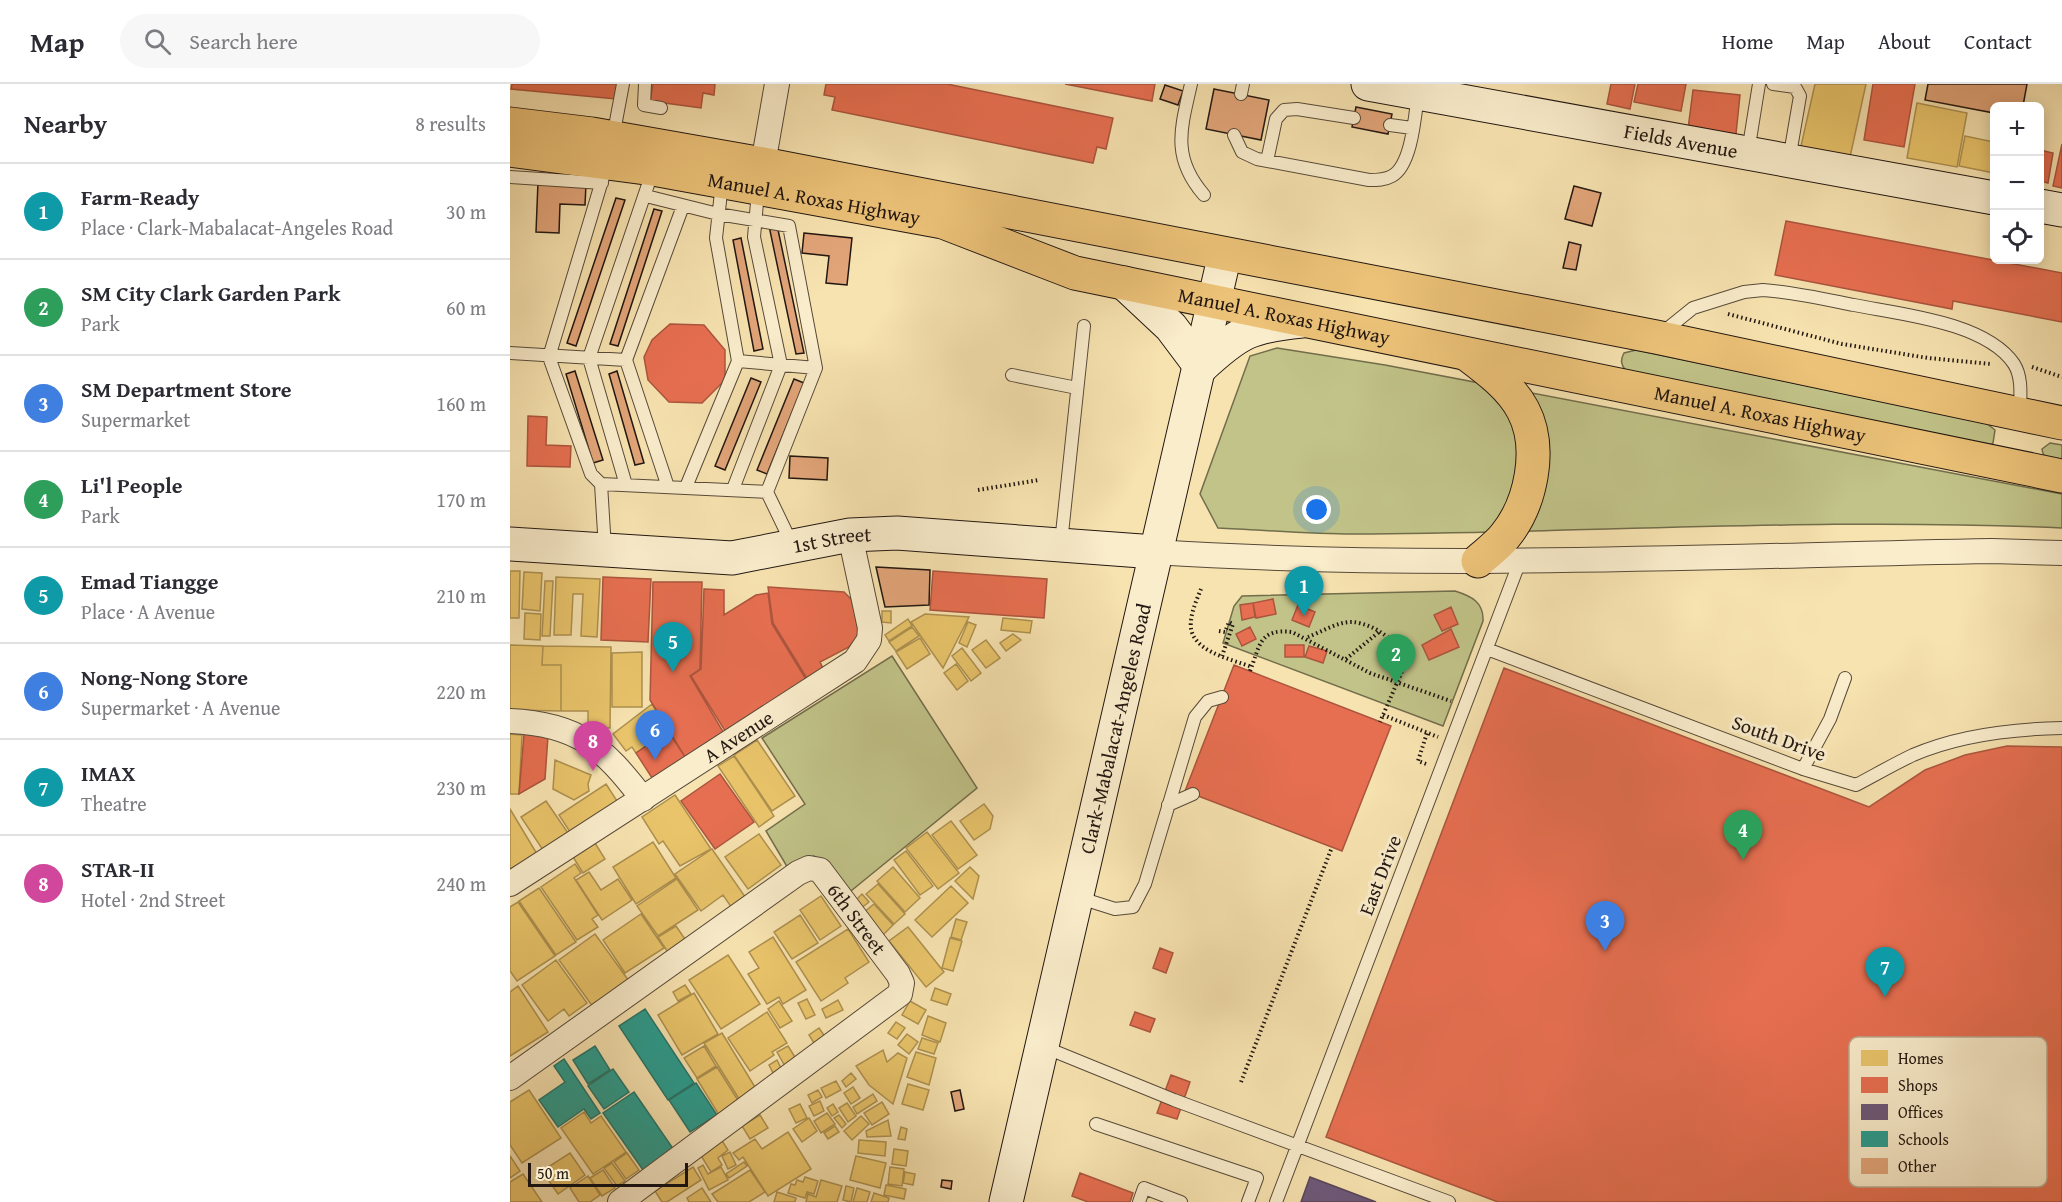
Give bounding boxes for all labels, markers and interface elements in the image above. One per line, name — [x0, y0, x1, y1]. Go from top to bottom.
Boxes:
search box — [120, 14, 540, 68]
text: Map — [30, 21, 84, 62]
icon: search — [141, 25, 174, 58]
text: Search here — [189, 25, 298, 57]
text: Home — [1722, 26, 1773, 57]
text: Map — [1806, 26, 1845, 57]
text: About — [1878, 26, 1931, 57]
text: Contact — [1964, 26, 2032, 57]
map controls — [1990, 102, 2044, 264]
button: + — [1990, 102, 2044, 156]
text: Nearby — [24, 104, 107, 143]
text: 8 results — [415, 109, 486, 138]
street label: Fields Avenue — [1622, 116, 1740, 165]
button: − — [1990, 156, 2044, 210]
street label: Manuel A. Roxas Highway — [706, 164, 923, 232]
text: Farm-Ready — [81, 181, 199, 213]
text: 1 — [38, 197, 49, 226]
text: 30 m — [446, 197, 486, 226]
button: locate — [1990, 210, 2044, 264]
text: Place · Clark-Mabalacat-Angeles Road — [81, 213, 393, 242]
text: SM City Clark Garden Park — [81, 277, 341, 309]
street label: Manuel A. Roxas Highway — [1176, 280, 1393, 351]
text: 2 — [38, 293, 49, 322]
text: 60 m — [446, 293, 486, 322]
text: Park — [81, 309, 120, 338]
text: SM Department Store — [81, 373, 292, 405]
street label: Manuel A. Roxas Highway — [1652, 378, 1869, 449]
text: 3 — [38, 389, 49, 418]
text: 160 m — [436, 389, 486, 418]
text: Supermarket — [81, 405, 190, 434]
text: Li'l People — [81, 469, 183, 501]
text: 4 — [38, 485, 49, 514]
text: 170 m — [436, 485, 486, 514]
your location — [1302, 495, 1331, 524]
text: Park — [81, 501, 120, 530]
street label: 1st Street — [790, 519, 872, 560]
text: Emad Tiangge — [81, 565, 218, 597]
pin: 1 — [1284, 566, 1324, 616]
text: 5 — [38, 581, 49, 610]
text: 210 m — [436, 581, 486, 610]
text: Place · A Avenue — [81, 597, 215, 626]
street label: Clark-Mabalacat-Angeles Road — [1072, 600, 1158, 856]
pin: 5 — [654, 622, 692, 672]
pin: 2 — [1376, 634, 1416, 684]
text: Nong-Nong Store — [81, 661, 248, 693]
text: 6 — [38, 677, 49, 706]
text: 220 m — [436, 677, 486, 706]
text: Supermarket · A Avenue — [81, 693, 280, 722]
street label: A Avenue — [698, 703, 779, 769]
street label: South Drive — [1728, 707, 1830, 768]
pin: 6 — [636, 710, 674, 760]
pin: 8 — [574, 722, 613, 771]
text: IMAX — [81, 757, 135, 789]
text: 7 — [38, 773, 49, 802]
text: 230 m — [436, 773, 486, 802]
text: Theatre — [81, 789, 147, 818]
pin: 4 — [1724, 810, 1762, 860]
street label: East Drive — [1351, 830, 1408, 919]
text: STAR-II — [81, 853, 155, 885]
text: 8 — [38, 869, 49, 898]
text: 240 m — [436, 869, 486, 898]
street label: 6th Street — [821, 877, 894, 961]
text: Hotel · 2nd Street — [81, 885, 225, 914]
pin: 3 — [1586, 902, 1624, 951]
pin: 7 — [1866, 948, 1904, 997]
legend — [1849, 1037, 2047, 1187]
text: Homes — [1898, 1046, 1944, 1070]
text: Shops — [1898, 1073, 1938, 1097]
text: Offices — [1898, 1100, 1943, 1124]
text: Schools — [1898, 1127, 1949, 1151]
text: Other — [1898, 1154, 1937, 1178]
scale bar — [528, 1160, 688, 1188]
text: 50 m — [537, 1161, 569, 1185]

